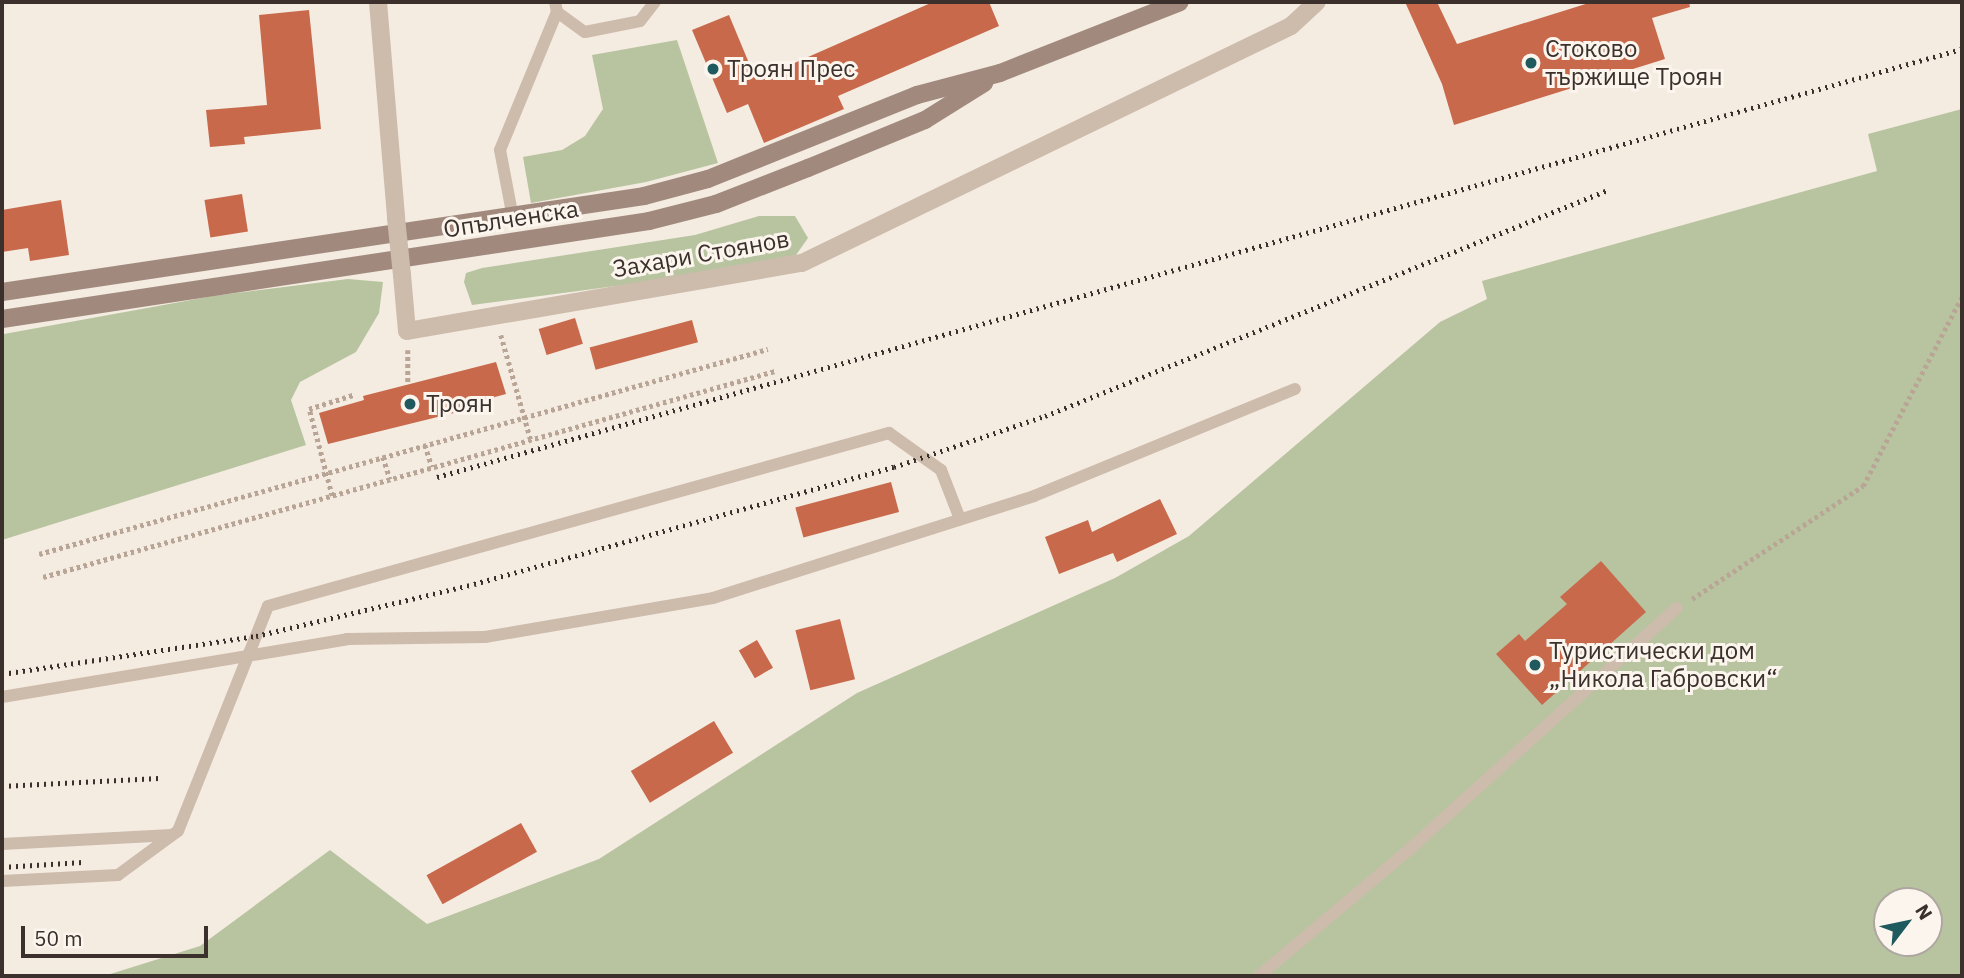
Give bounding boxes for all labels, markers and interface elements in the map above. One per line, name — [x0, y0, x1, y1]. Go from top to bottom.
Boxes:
place label: Стоково тържище Троян — [1545, 35, 1723, 91]
place label: Троян Прес — [727, 55, 855, 83]
marker: Стоково тържище Троян — [1523, 55, 1539, 71]
marker: Троян Прес — [705, 61, 721, 77]
street label: Опълченска — [441, 194, 581, 244]
street label: Захари Стоянов — [610, 224, 792, 284]
place label: Троян — [426, 390, 493, 418]
marker: Троян — [400, 394, 420, 414]
place label: Туристически дом „Никола Габровски“ — [1549, 637, 1778, 693]
marker: Туристически дом „Никола Габровски“ — [1527, 657, 1543, 673]
north arrow — [1873, 887, 1943, 957]
text: N — [1910, 900, 1938, 924]
scale bar — [24, 912, 212, 956]
text: 50 m — [34, 924, 83, 952]

